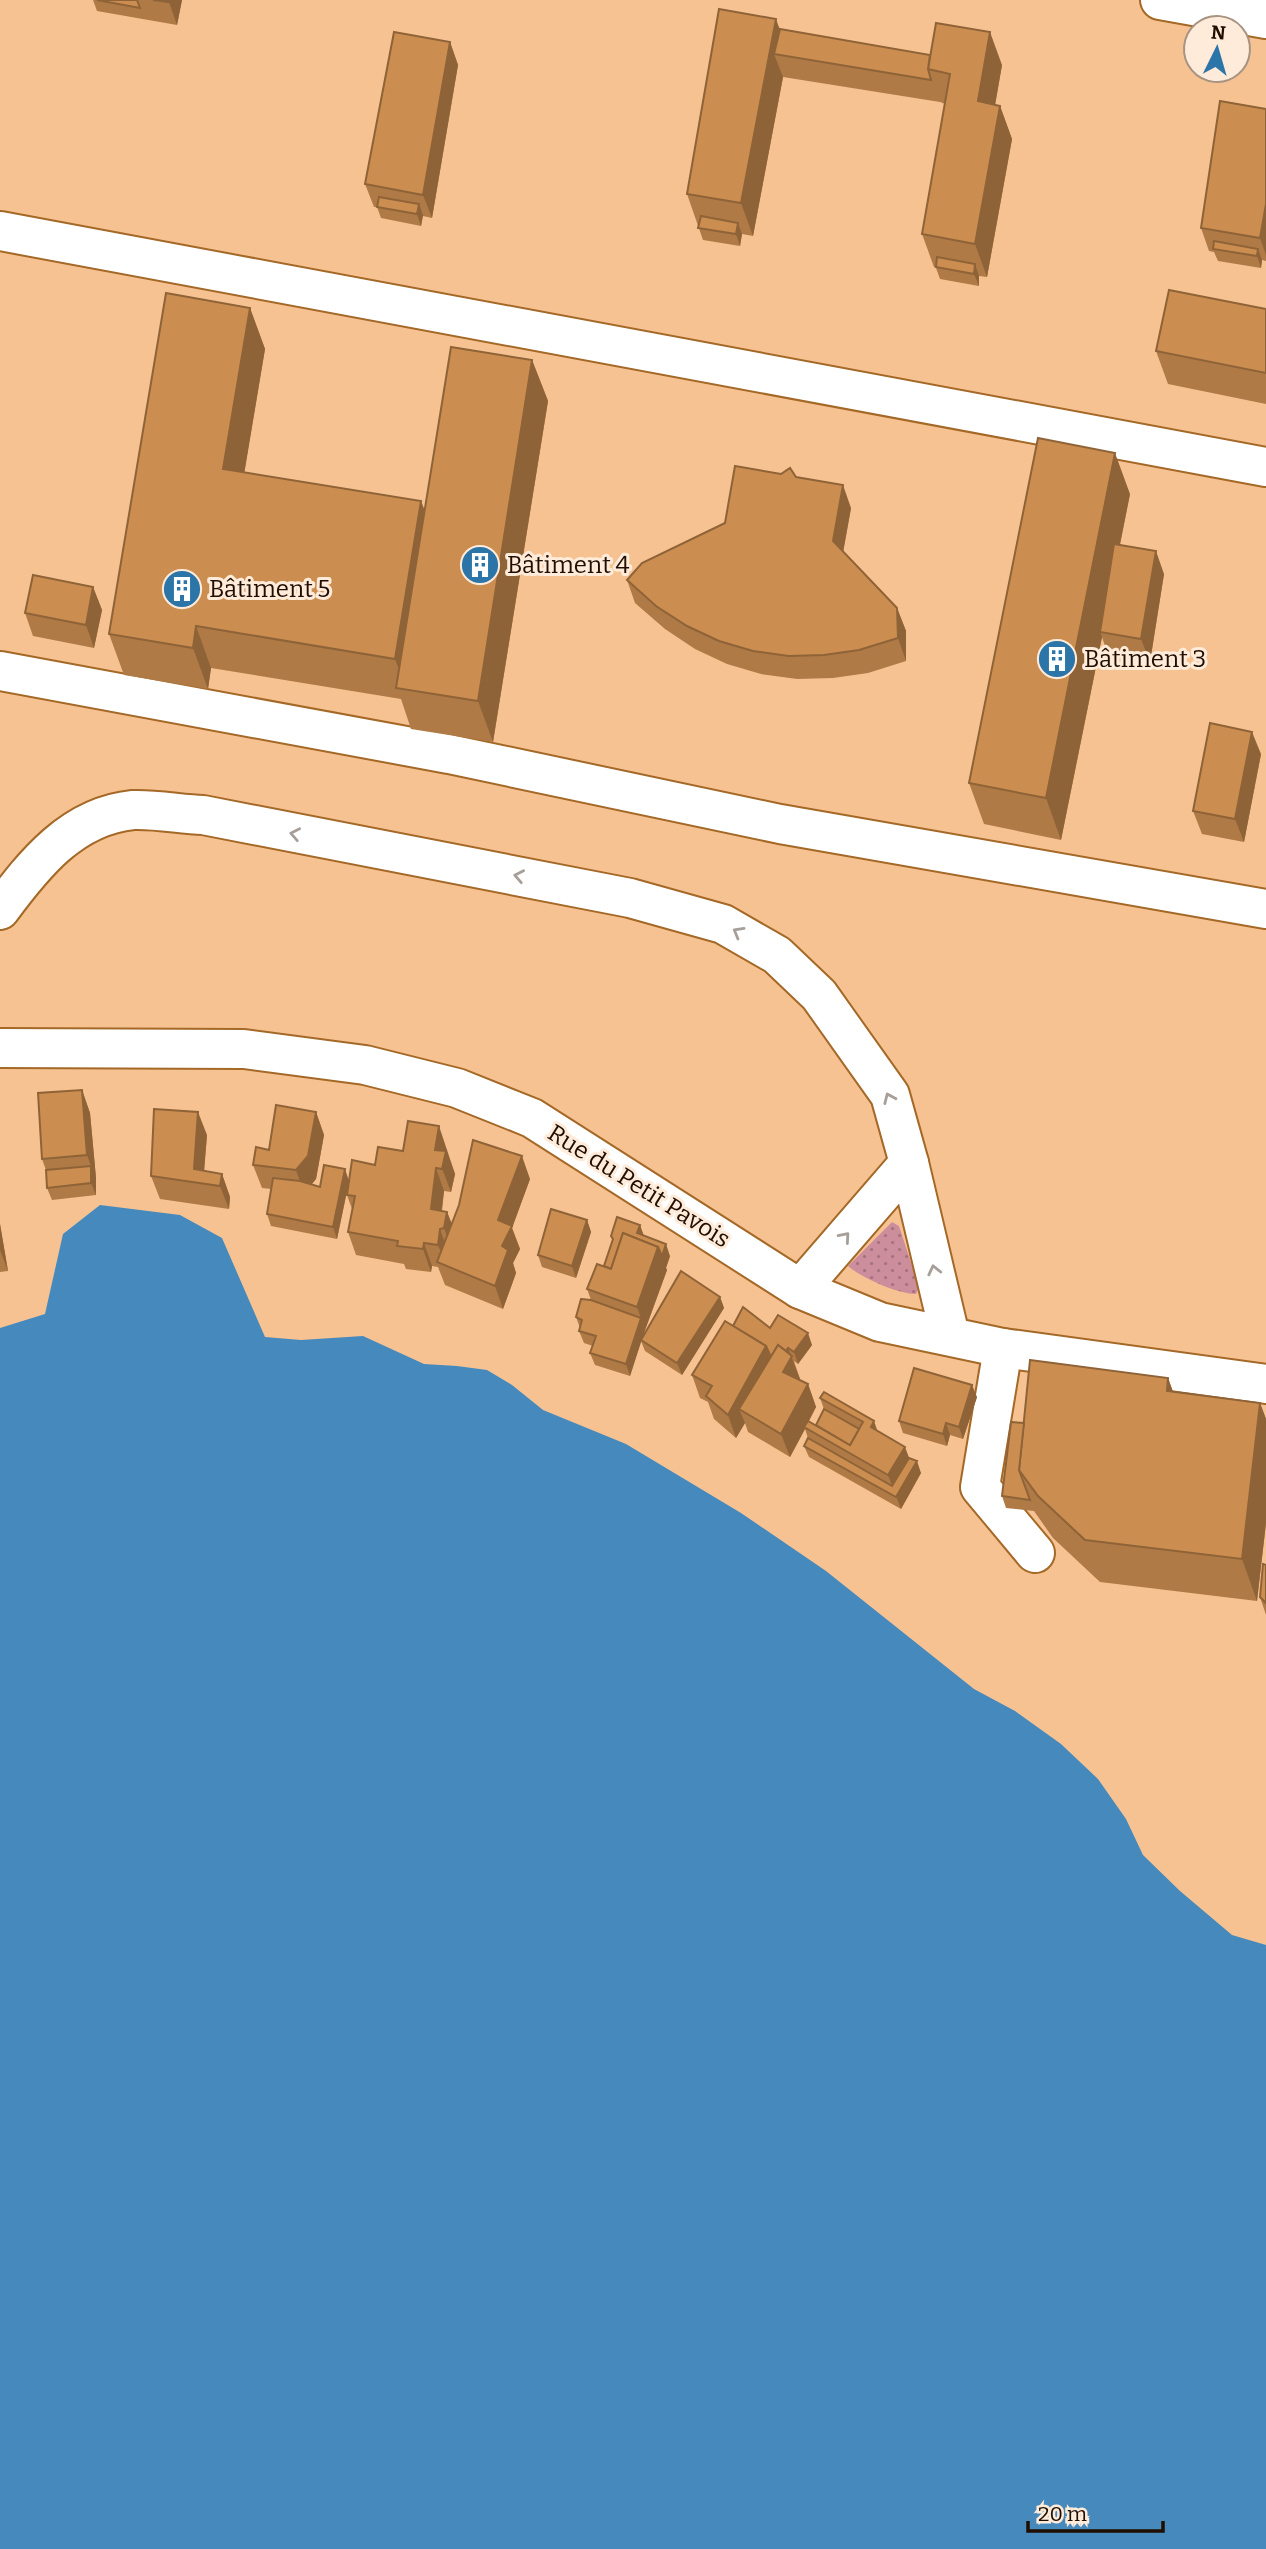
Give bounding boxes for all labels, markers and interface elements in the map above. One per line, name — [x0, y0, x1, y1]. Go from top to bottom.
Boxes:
north arrow — [1182, 14, 1252, 84]
text: N — [1210, 20, 1227, 45]
building icon: Bâtiment 4 — [459, 544, 501, 586]
place label: Bâtiment 4 — [507, 551, 630, 579]
building icon: Bâtiment 5 — [161, 568, 203, 610]
place label: Bâtiment 5 — [209, 575, 330, 603]
building icon: Bâtiment 3 — [1036, 638, 1078, 680]
place label: Bâtiment 3 — [1084, 645, 1206, 673]
one-way arrow — [289, 827, 301, 842]
one-way arrow — [513, 870, 525, 885]
one-way arrow — [733, 928, 746, 941]
one-way arrow — [883, 1093, 897, 1105]
street label: Rue du Petit Pavois — [543, 1119, 735, 1253]
one-way arrow — [837, 1233, 849, 1246]
one-way arrow — [928, 1264, 943, 1276]
scale bar — [1028, 2490, 1163, 2534]
text: 20 m — [1038, 2501, 1087, 2527]

